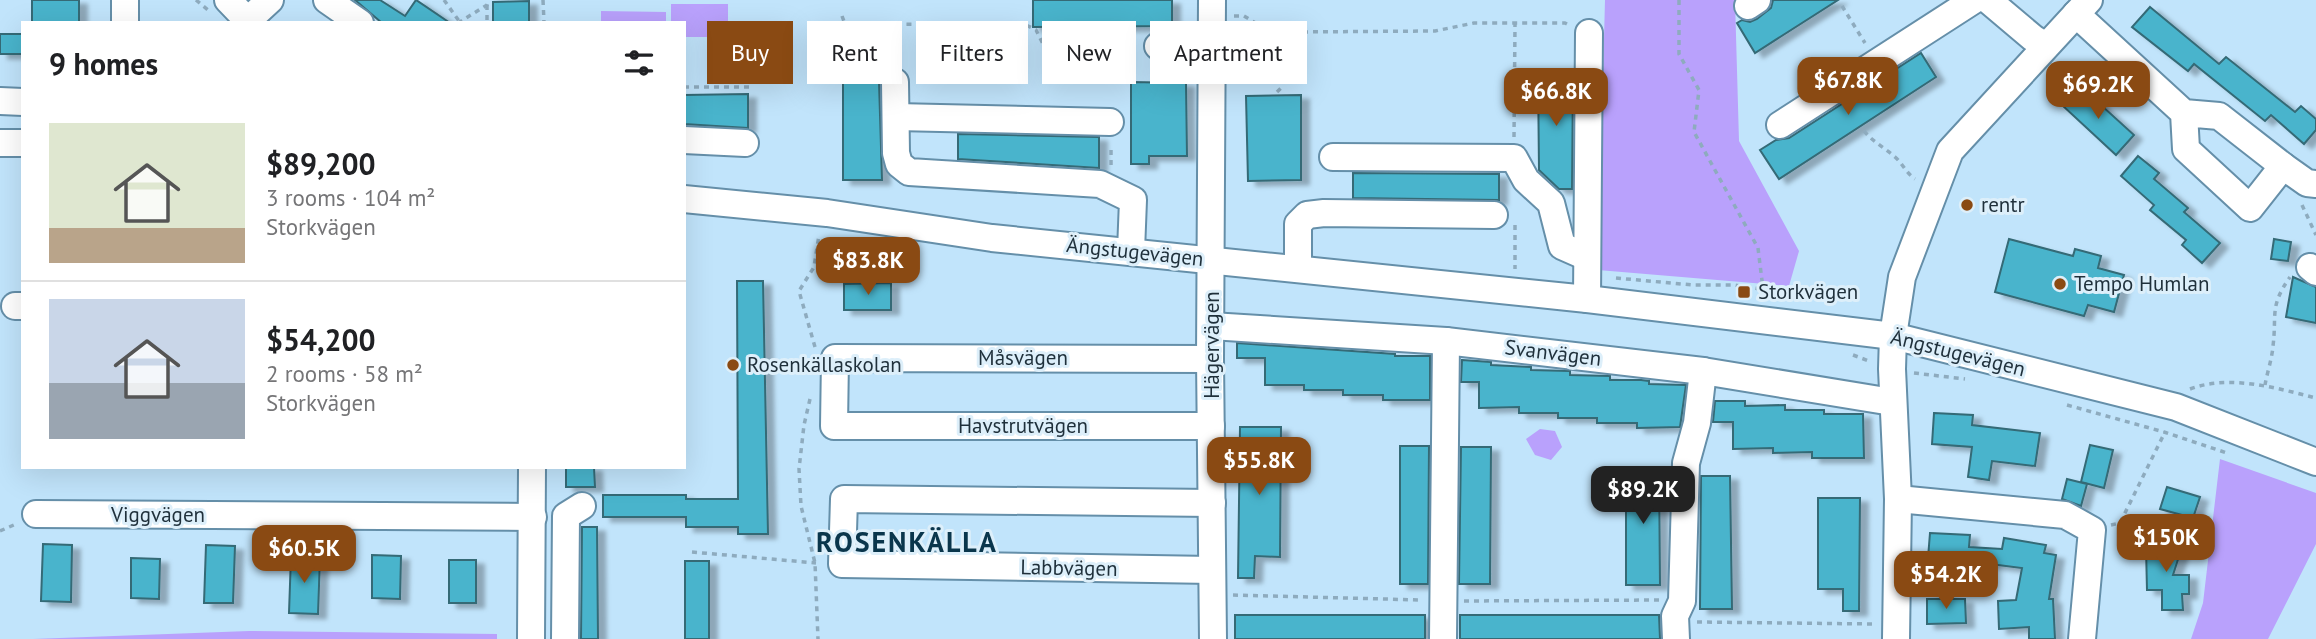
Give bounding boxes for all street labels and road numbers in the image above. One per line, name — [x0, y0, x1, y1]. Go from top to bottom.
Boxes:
street label: Ängstugevägen — [1065, 231, 1205, 272]
street label: Hägervägen — [1198, 291, 1225, 399]
street label: Ängstugevägen — [1888, 323, 2028, 382]
street label: Svanvägen — [1503, 333, 1603, 372]
street label: Måsvägen — [978, 344, 1068, 371]
street label: Havstrutvägen — [958, 412, 1088, 439]
street label: Viggvägen — [110, 501, 205, 528]
street label: Labbvägen — [1020, 553, 1118, 582]

